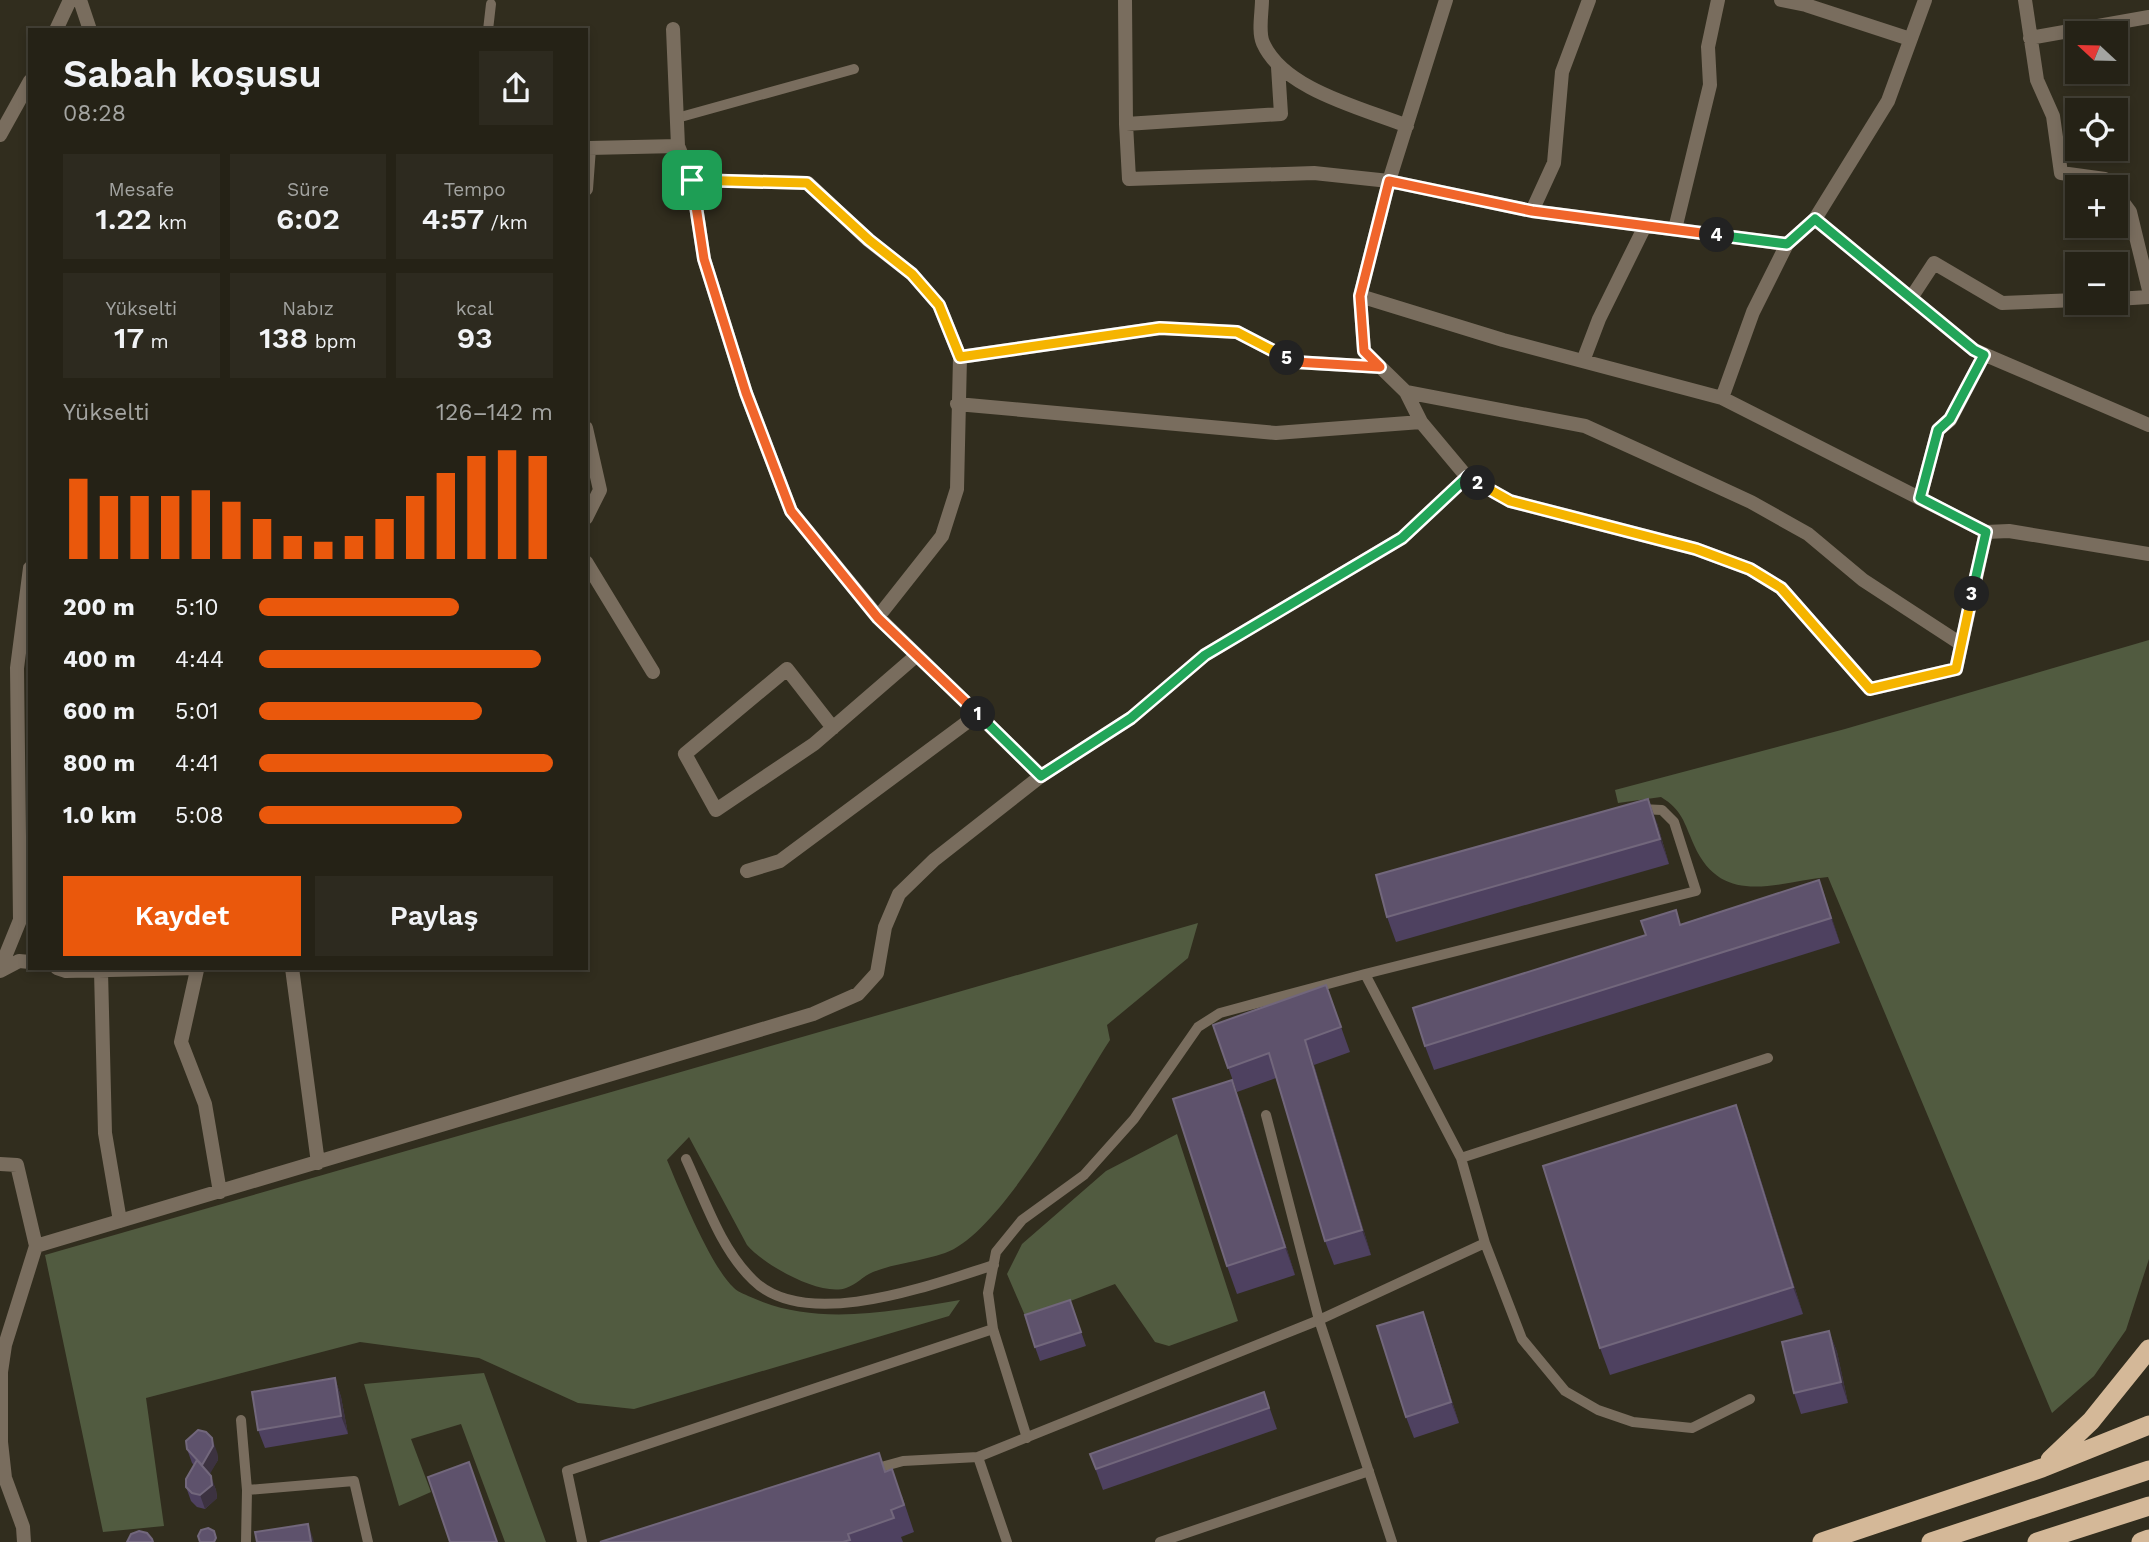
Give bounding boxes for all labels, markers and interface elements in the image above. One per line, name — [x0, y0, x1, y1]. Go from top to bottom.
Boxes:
north arrow — [2065, 21, 2128, 84]
map controls — [2065, 21, 2128, 315]
button: share — [479, 51, 553, 125]
text: Sabah koşusu — [63, 52, 322, 96]
button: locate — [2065, 98, 2128, 161]
text: 08:28 — [63, 100, 126, 127]
pin — [662, 150, 722, 210]
icon: arrive — [673, 161, 711, 199]
button: + — [2065, 175, 2128, 238]
text: Mesafe — [108, 178, 174, 201]
text: Süre — [287, 178, 329, 201]
text: Tempo — [444, 178, 506, 201]
text: 1.22 — [95, 201, 152, 236]
text: 6:02 — [276, 201, 340, 236]
text: 4:57 — [422, 201, 484, 236]
text: km — [152, 211, 187, 234]
text: /km — [484, 211, 528, 234]
pin: 4 — [1700, 218, 1734, 252]
text: 4 — [1710, 223, 1723, 246]
button: − — [2065, 252, 2128, 315]
text: Yükselti — [106, 297, 177, 320]
text: Nabız — [282, 297, 334, 320]
text: kcal — [456, 297, 493, 320]
text: 17 — [114, 320, 144, 355]
text: 138 — [259, 320, 308, 355]
text: 93 — [457, 320, 493, 355]
text: m — [144, 330, 169, 353]
text: bpm — [308, 330, 357, 353]
pin: 5 — [1270, 340, 1304, 376]
text: 5 — [1281, 346, 1292, 369]
text: Yükselti — [63, 399, 150, 426]
text: 126–142 m — [436, 399, 553, 426]
pin: 2 — [1460, 466, 1496, 500]
text: 2 — [1472, 471, 1483, 494]
pin: 3 — [1954, 576, 1990, 612]
text: 3 — [1966, 582, 1977, 605]
text: 200 m — [63, 594, 135, 621]
text: 5:10 — [175, 594, 218, 621]
text: 400 m — [63, 646, 136, 673]
text: 4:44 — [175, 646, 224, 673]
pin: 1 — [960, 696, 996, 732]
text: 600 m — [63, 698, 135, 725]
text: 5:01 — [175, 698, 218, 725]
text: 1 — [973, 702, 982, 725]
text: 800 m — [63, 750, 135, 777]
text: 4:41 — [175, 750, 219, 777]
text: 1.0 km — [63, 802, 137, 829]
text: 5:08 — [175, 802, 224, 829]
button: Kaydet — [63, 876, 301, 956]
button: Paylaş — [315, 876, 553, 956]

